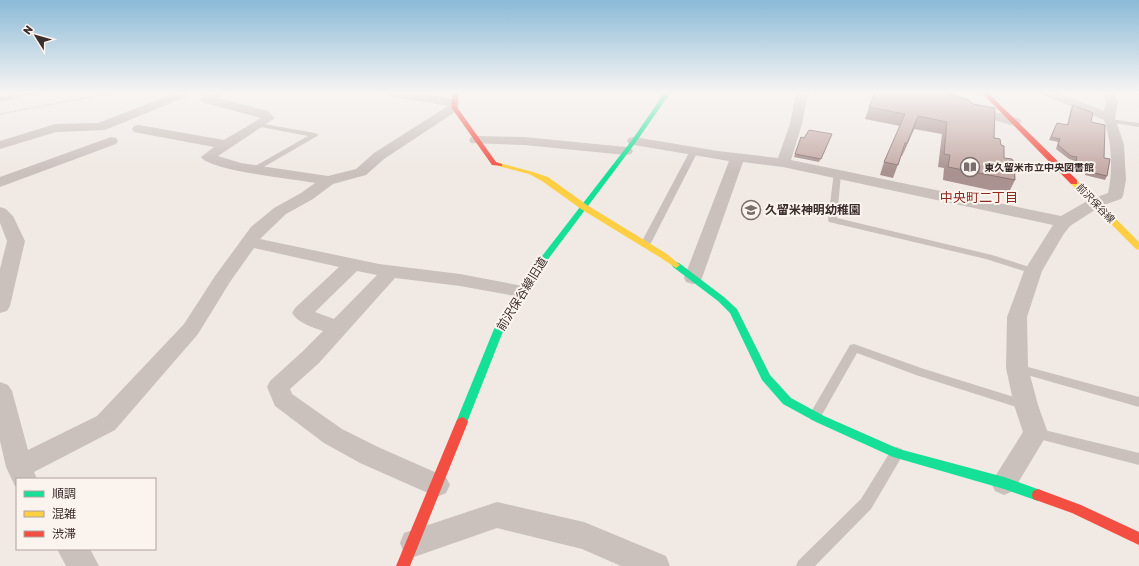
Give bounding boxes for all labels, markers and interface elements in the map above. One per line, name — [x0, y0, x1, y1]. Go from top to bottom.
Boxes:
north arrow — [16, 16, 56, 56]
text: N — [21, 23, 36, 37]
library icon: 東久留米市立中央図書館 — [959, 156, 981, 178]
place label: 東久留米市立中央図書館 — [984, 162, 1094, 174]
street label: 前沢保谷線 — [1074, 182, 1117, 226]
district label: 中央町二丁目 — [940, 190, 1018, 205]
school or university icon: 久留米神明幼稚園 — [740, 199, 762, 221]
place label: 久留米神明幼稚園 — [765, 203, 861, 217]
street label: 前沢保谷線旧道 — [494, 255, 550, 333]
legend — [16, 478, 156, 550]
text: 順調 — [52, 487, 76, 501]
text: 混雑 — [52, 507, 76, 521]
text: 渋滞 — [52, 527, 76, 541]

